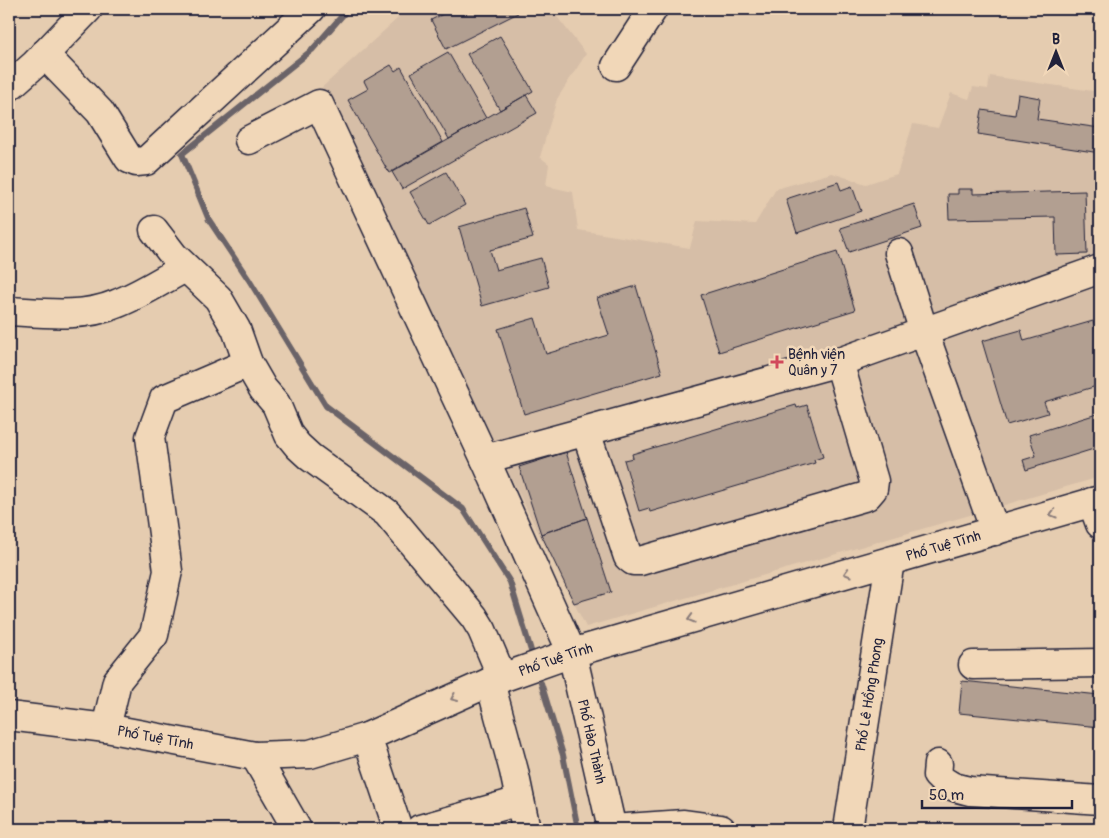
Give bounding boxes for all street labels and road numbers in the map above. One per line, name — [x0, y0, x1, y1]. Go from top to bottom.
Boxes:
street label: Phố Tuệ Tĩnh — [904, 527, 983, 564]
street label: Phố Lê Hồng Phong — [852, 637, 886, 753]
street label: Phố Tuệ Tĩnh — [516, 639, 595, 680]
street label: Phố Hào Thành — [574, 698, 610, 785]
street label: Phố Tuệ Tĩnh — [116, 722, 195, 753]

